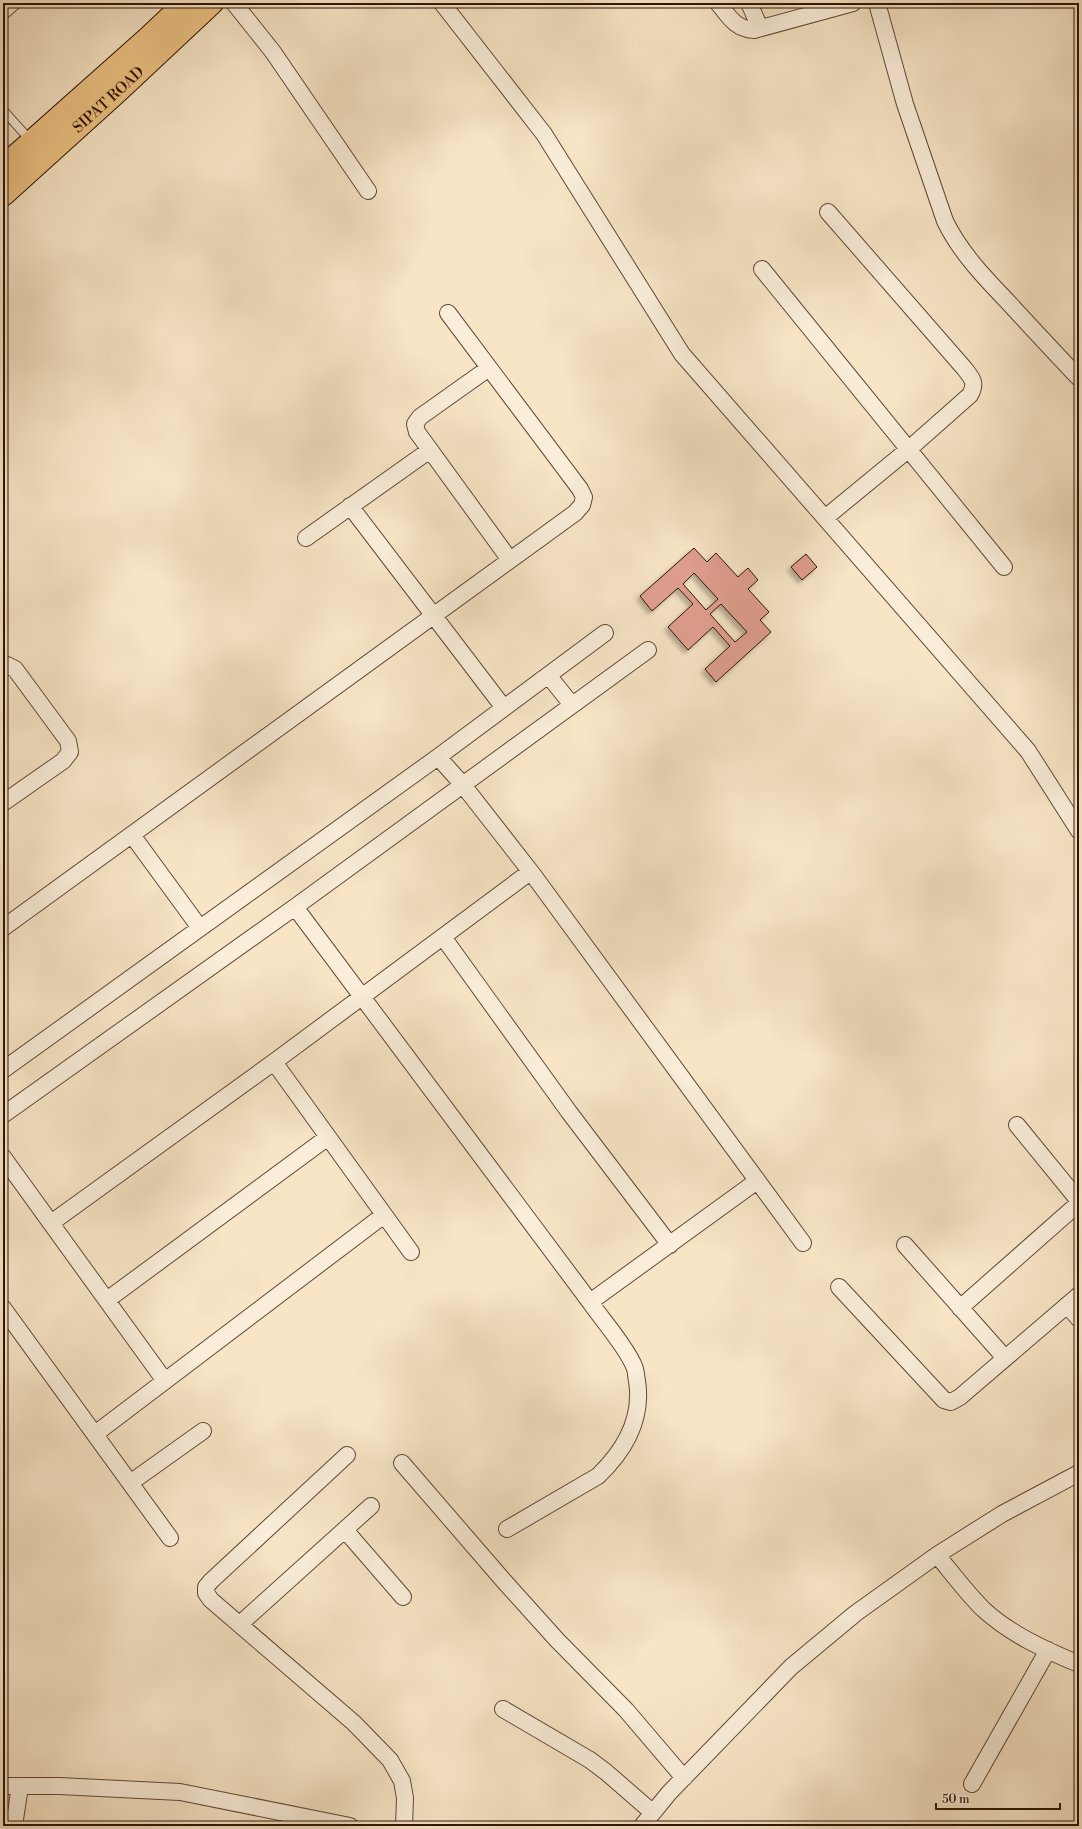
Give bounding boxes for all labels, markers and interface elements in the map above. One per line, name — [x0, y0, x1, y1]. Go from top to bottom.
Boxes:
street label: SIPAT ROAD — [69, 63, 148, 137]
scale bar — [936, 1785, 1060, 1811]
text: 50 m — [942, 1792, 970, 1807]

